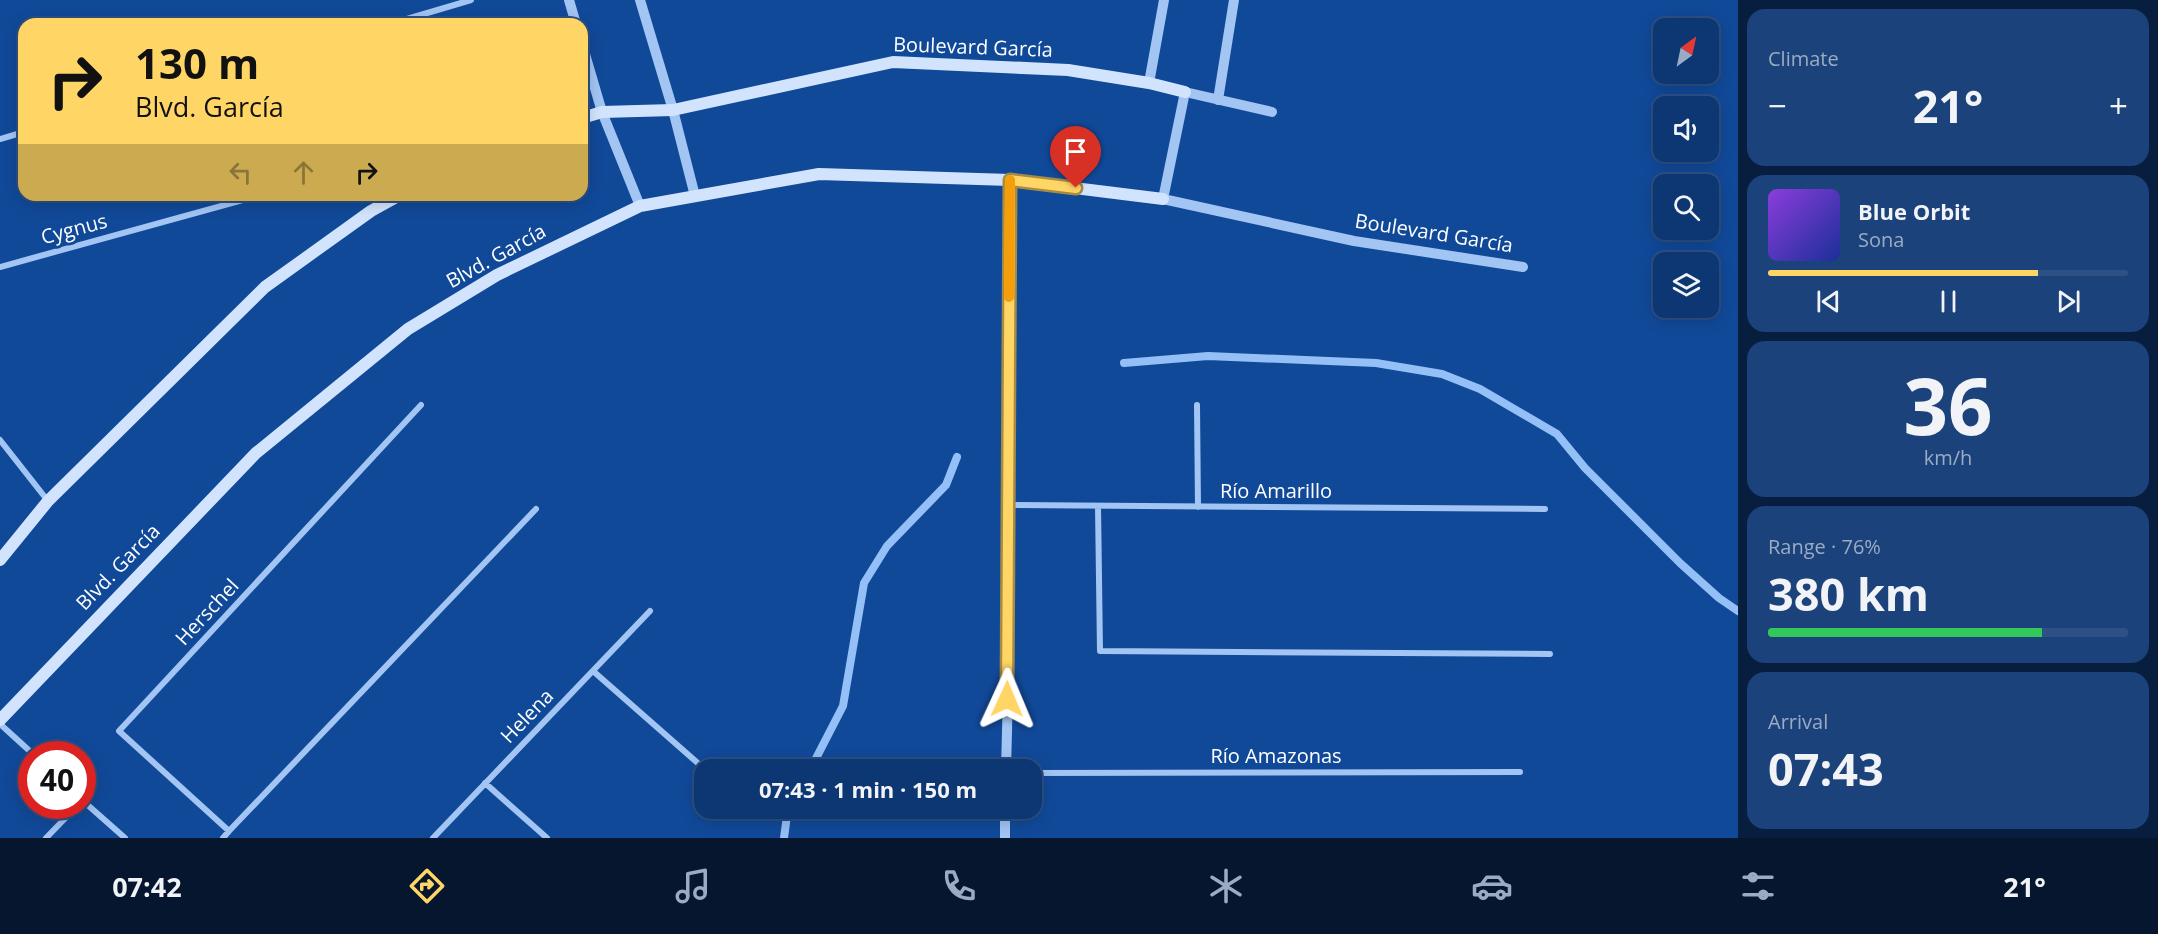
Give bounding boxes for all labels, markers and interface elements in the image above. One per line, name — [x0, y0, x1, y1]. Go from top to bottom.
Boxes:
north arrow — [1653, 18, 1719, 84]
map controls — [1653, 18, 1719, 318]
street label: Boulevard García — [893, 30, 1053, 63]
text: 130 m — [135, 34, 259, 91]
icon: right — [36, 42, 114, 120]
text: Climate — [1768, 45, 1839, 72]
text: 21° — [1913, 75, 1983, 136]
text: − — [1768, 83, 1787, 128]
text: + — [2109, 83, 2128, 128]
text: Blvd. García — [135, 88, 284, 125]
button: sound — [1653, 96, 1719, 162]
pin — [1050, 126, 1101, 188]
icon: arrive — [1059, 135, 1092, 168]
icon: left — [224, 156, 257, 189]
icon: ahead — [287, 156, 320, 189]
icon: right — [350, 156, 383, 189]
button: search — [1653, 174, 1719, 240]
text: Blue Orbit — [1858, 196, 1970, 226]
street label: Cygnus — [38, 207, 110, 250]
street label: Boulevard García — [1353, 207, 1515, 258]
street label: Blvd. García — [441, 217, 551, 294]
text: Sona — [1858, 226, 1904, 253]
button: layers — [1653, 252, 1719, 318]
icon: previous — [1812, 285, 1845, 318]
icon: pause — [1932, 285, 1965, 318]
icon: next — [2052, 285, 2085, 318]
text: 36 — [1903, 352, 1993, 458]
text: km/h — [1924, 444, 1972, 471]
street label: Río Amarillo — [1220, 477, 1332, 504]
street label: Blvd. García — [70, 518, 166, 616]
text: Range · 76% — [1768, 533, 1881, 560]
text: 380 km — [1768, 563, 1929, 624]
street label: Herschel — [169, 573, 244, 651]
position arrow — [975, 667, 1039, 731]
street label: Helena — [494, 683, 559, 749]
text: Arrival — [1768, 708, 1828, 735]
text: 07:43 — [1768, 738, 1884, 799]
speed limit sign: 40 — [18, 741, 96, 819]
street label: Río Amazonas — [1210, 742, 1342, 769]
text: 07:43 · 1 min · 150 m — [759, 774, 977, 804]
icon: directions — [406, 865, 448, 907]
icon: music — [672, 865, 714, 907]
icon: phone — [938, 865, 980, 907]
icon: climate — [1205, 865, 1247, 907]
icon: car — [1471, 865, 1513, 907]
icon: filters — [1737, 865, 1779, 907]
text: 07:42 — [112, 868, 182, 905]
text: 21° — [2003, 868, 2046, 905]

